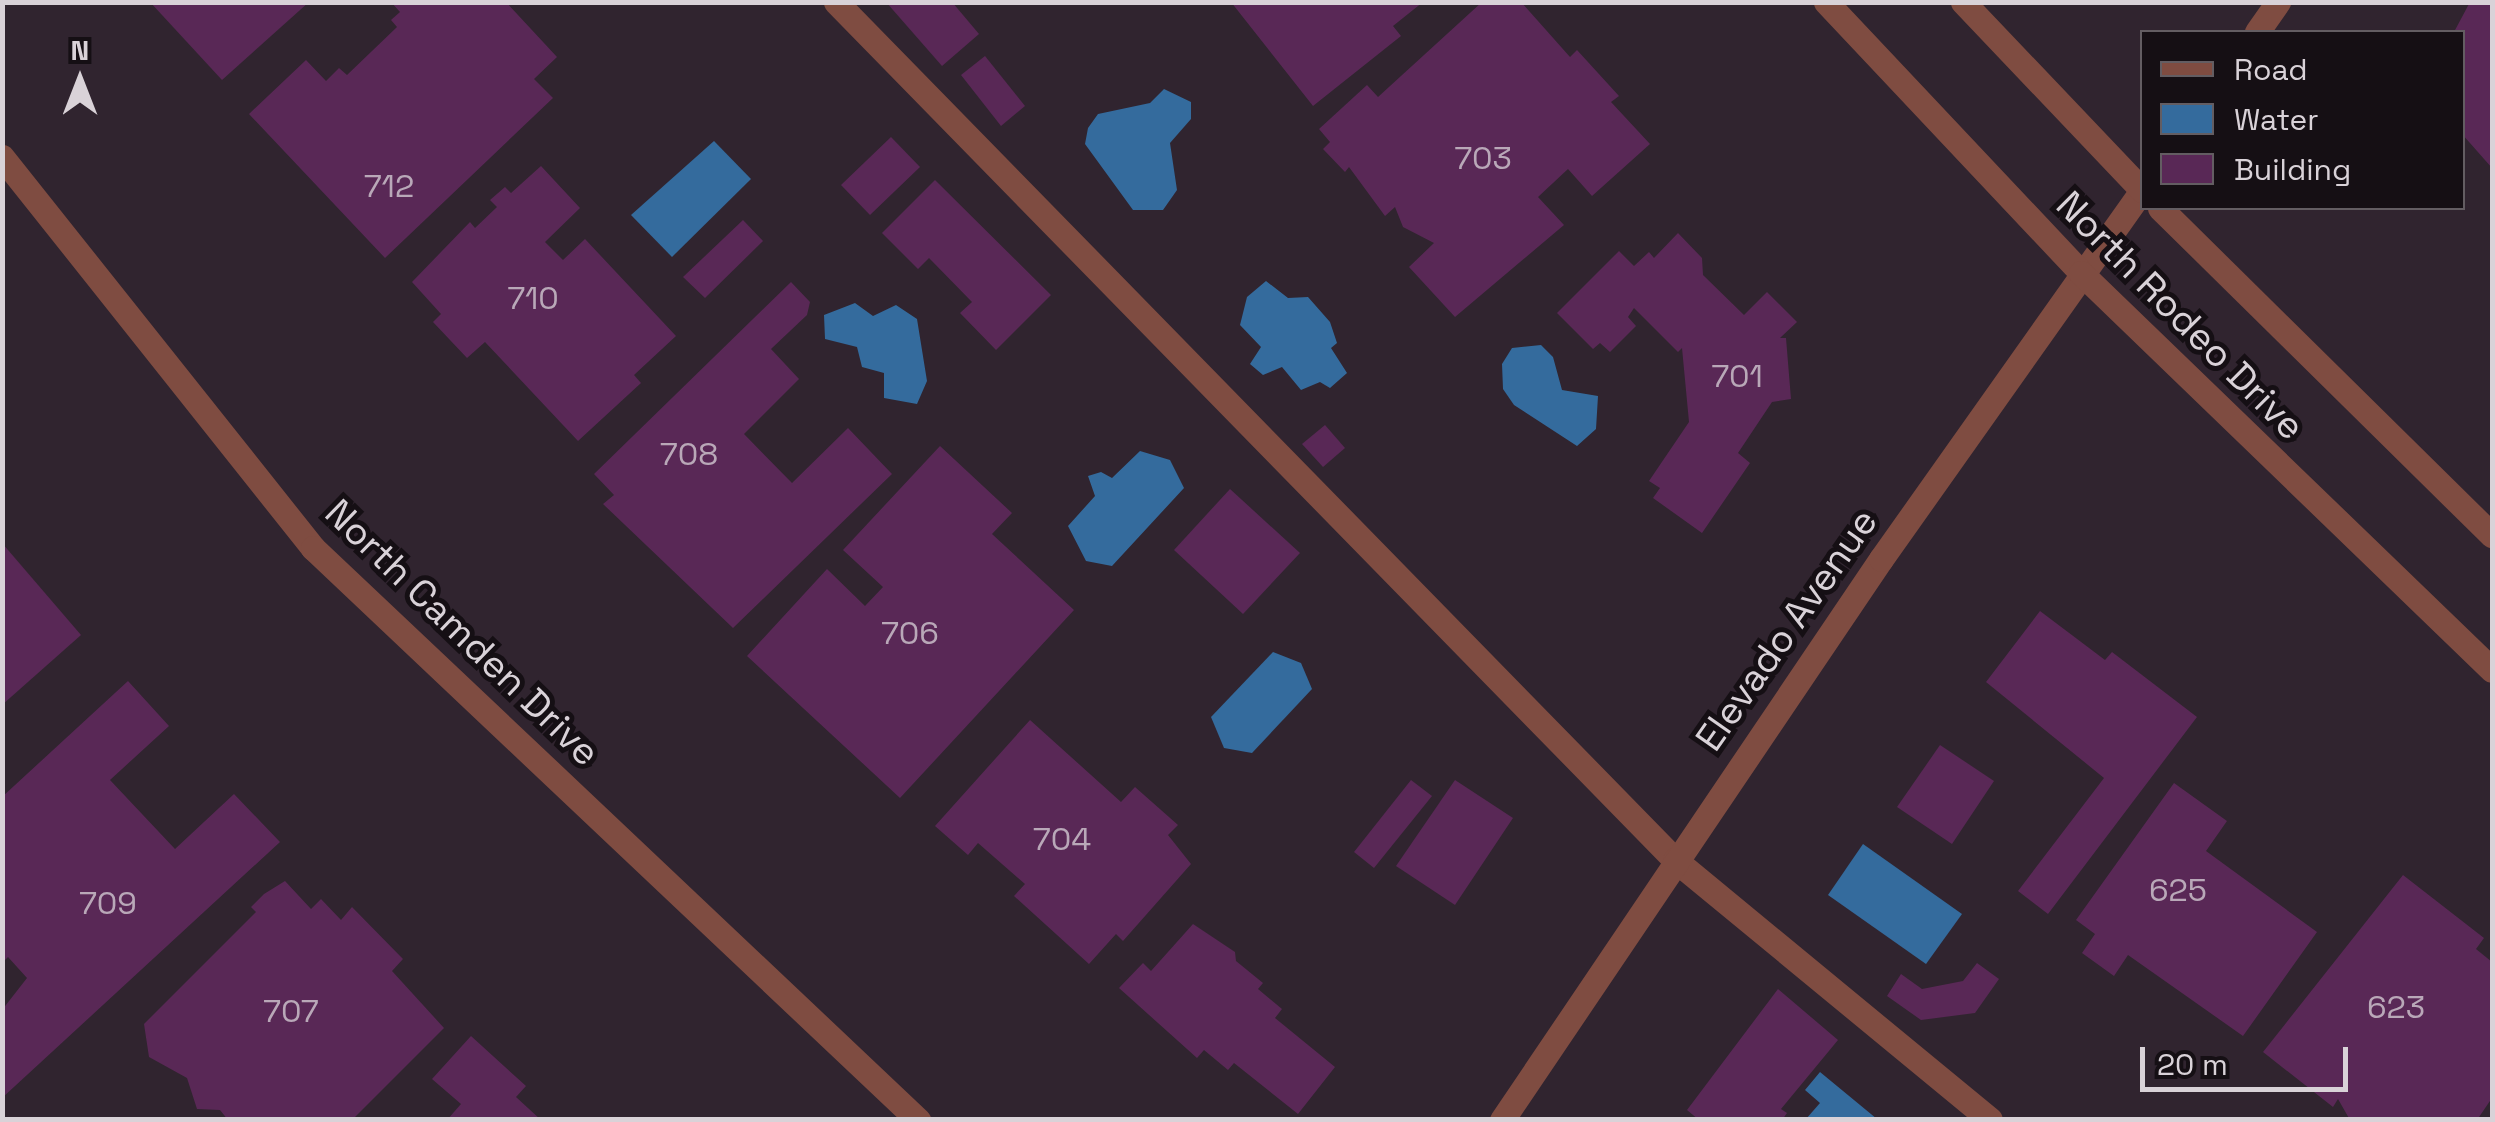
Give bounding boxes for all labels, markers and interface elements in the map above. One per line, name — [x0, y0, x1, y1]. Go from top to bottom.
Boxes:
north arrow — [30, 30, 130, 130]
legend — [2140, 30, 2465, 210]
text: N — [71, 32, 89, 68]
text: Road — [2234, 50, 2308, 89]
text: Water — [2234, 100, 2319, 139]
house number: 703 — [1454, 139, 1512, 177]
text: Building — [2234, 150, 2351, 189]
house number: 712 — [364, 167, 414, 205]
street label: North Rodeo Drive — [2046, 182, 2314, 450]
house number: 710 — [507, 279, 559, 317]
house number: 701 — [1711, 357, 1763, 395]
house number: 708 — [660, 435, 718, 473]
street label: North Camden Drive — [315, 490, 609, 776]
street label: Elevado Avenue — [1686, 500, 1888, 760]
house number: 706 — [881, 614, 939, 652]
house number: 704 — [1033, 820, 1091, 858]
house number: 625 — [2149, 871, 2207, 909]
house number: 709 — [79, 884, 137, 922]
house number: 623 — [2367, 988, 2425, 1026]
house number: 707 — [263, 992, 319, 1030]
scale bar — [2145, 1027, 2352, 1089]
text: 20 m — [2157, 1045, 2228, 1084]

